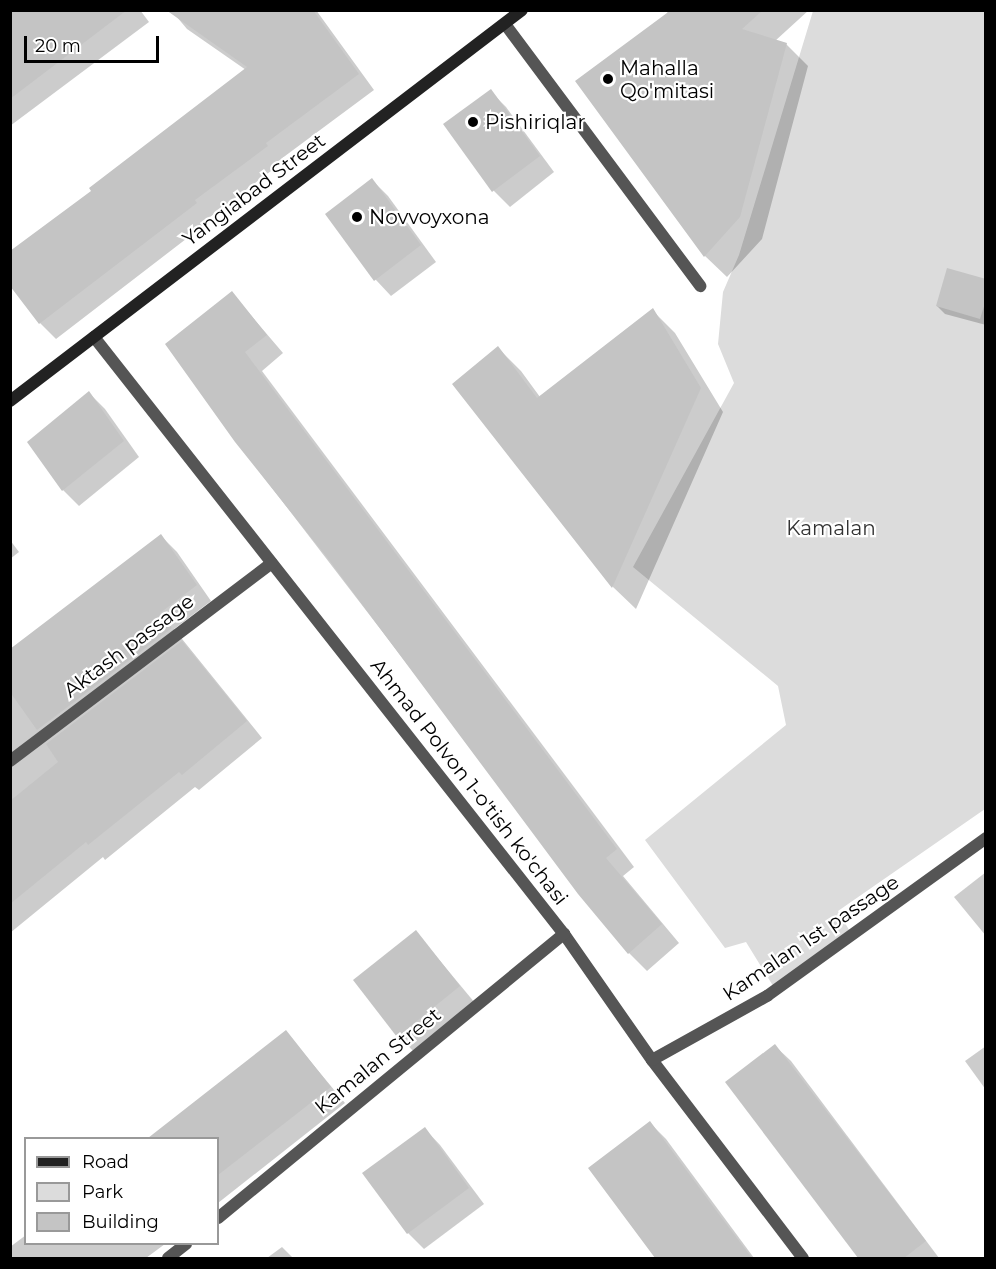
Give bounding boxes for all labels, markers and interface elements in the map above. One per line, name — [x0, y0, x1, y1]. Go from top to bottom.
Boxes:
scale bar — [27, 24, 162, 62]
text: 20 m — [35, 35, 81, 57]
place label: Mahalla Qo'mitasi — [620, 56, 714, 103]
marker: Mahalla Qo'mitasi — [601, 72, 615, 86]
place label: Pishiriqlar — [485, 110, 585, 134]
marker: Pishiriqlar — [466, 115, 480, 129]
street label: Yangiabad Street — [178, 129, 330, 251]
place label: Novvoyxona — [369, 205, 490, 229]
marker: Novvoyxona — [350, 210, 364, 224]
park label: Kamalan — [786, 516, 876, 540]
street label: Aktash passage — [59, 589, 199, 703]
street label: Ahmad Polvon 1-o'tish ko'chasi — [365, 654, 573, 910]
street label: Kamalan 1st passage — [718, 870, 904, 1006]
street label: Kamalan Street — [310, 1003, 446, 1119]
legend — [24, 1137, 219, 1245]
text: Road — [82, 1151, 129, 1173]
text: Park — [82, 1181, 123, 1203]
text: Building — [82, 1211, 159, 1233]

